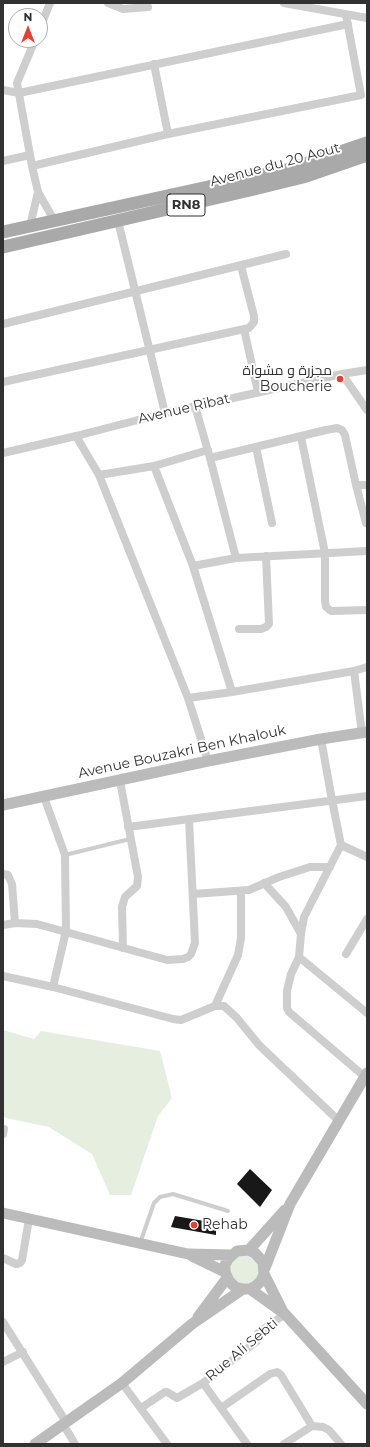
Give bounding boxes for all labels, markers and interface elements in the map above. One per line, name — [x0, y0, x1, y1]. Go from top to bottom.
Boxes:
north arrow — [8, 8, 48, 48]
text: N — [24, 10, 32, 24]
street label: Avenue du 20 Aout — [208, 140, 342, 190]
road number: RN8 — [167, 194, 205, 216]
place label: مجزرة و مشواة Boucherie — [242, 363, 332, 396]
marker: مجزرة و مشواة Boucherie — [335, 374, 345, 384]
street label: Avenue Ribat — [136, 390, 232, 428]
street label: Avenue Bouzakri Ben Khalouk — [77, 722, 287, 782]
place label: Rehab — [202, 1217, 248, 1233]
marker: Rehab — [189, 1220, 199, 1230]
street label: Rue Ali Sebti — [203, 1315, 281, 1385]

